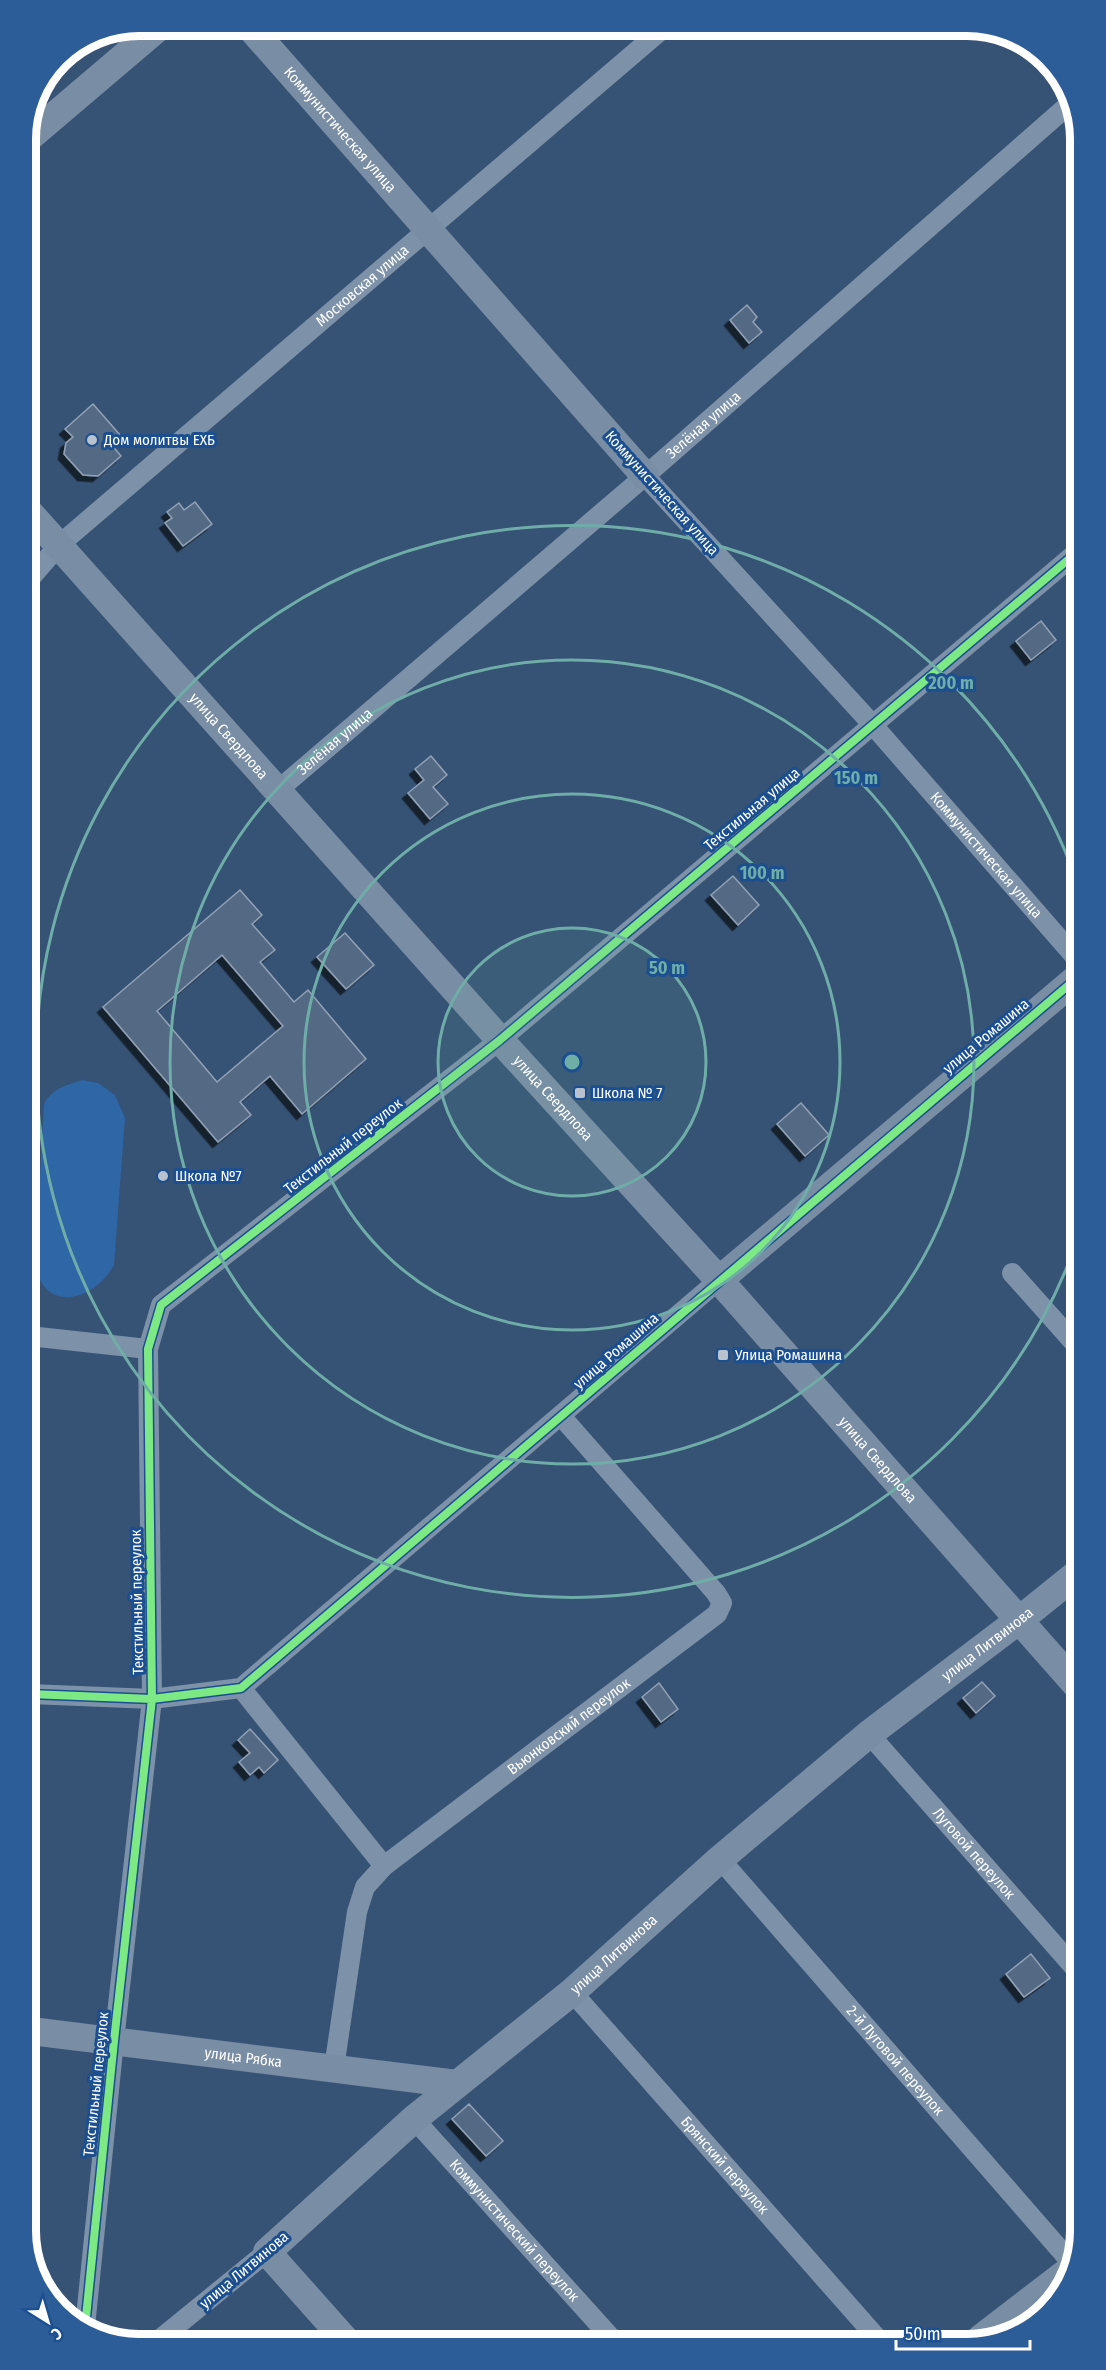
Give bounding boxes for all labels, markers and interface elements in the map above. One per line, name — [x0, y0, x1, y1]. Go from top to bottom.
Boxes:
street label: Коммунистическая улица — [280, 63, 400, 196]
street label: Московская улица — [312, 241, 412, 330]
street label: Зелёная улица — [662, 387, 744, 462]
street label: Коммунистическая улица — [601, 427, 723, 559]
place label: Дом молитвы ЕХБ — [103, 431, 215, 449]
marker: Дом молитвы ЕХБ — [85, 433, 99, 447]
text: 200 m — [927, 672, 974, 694]
street label: улица Свердлова — [186, 689, 272, 783]
street label: Зелёная улица — [293, 704, 376, 779]
street label: Текстильная улица — [700, 764, 804, 854]
text: 150 m — [834, 767, 878, 789]
street label: Коммунистическая улица — [926, 788, 1046, 922]
text: 100 m — [740, 862, 784, 884]
text: 50 m — [649, 957, 685, 979]
street label: улица Ромашина — [939, 995, 1033, 1077]
street label: улица Свердлова — [509, 1052, 597, 1145]
centre of rings — [562, 1052, 582, 1072]
place label: Школа № 7 — [592, 1084, 662, 1102]
marker: Школа № 7 — [573, 1086, 587, 1100]
street label: Текстильный переулок — [280, 1094, 406, 1198]
place label: Школа №7 — [175, 1167, 242, 1185]
marker: Школа №7 — [156, 1169, 170, 1183]
street label: улица Ромашина — [570, 1309, 662, 1393]
place label: Улица Ромашина — [734, 1346, 842, 1364]
marker: Улица Ромашина — [716, 1348, 730, 1362]
street label: улица Свердлова — [835, 1413, 921, 1507]
street label: Текстильный переулок — [127, 1529, 147, 1675]
street label: улица Литвинова — [938, 1603, 1037, 1685]
street label: Вьюнковский переулок — [504, 1674, 634, 1778]
street label: Луговой переулок — [929, 1804, 1019, 1903]
street label: улица Литвинова — [567, 1911, 661, 1998]
street label: 2-й Луговой переулок — [843, 2002, 948, 2119]
street label: Текстильный переулок — [79, 2011, 113, 2157]
street label: улица Рябка — [204, 2044, 283, 2071]
street label: Брянский переулок — [677, 2113, 773, 2218]
street label: Коммунистический переулок — [446, 2156, 583, 2305]
street label: улица Литвинова — [196, 2228, 292, 2312]
north arrow — [18, 2292, 78, 2352]
scale bar — [896, 2313, 1030, 2351]
text: С — [47, 2323, 66, 2344]
text: 50 m — [905, 2323, 941, 2345]

